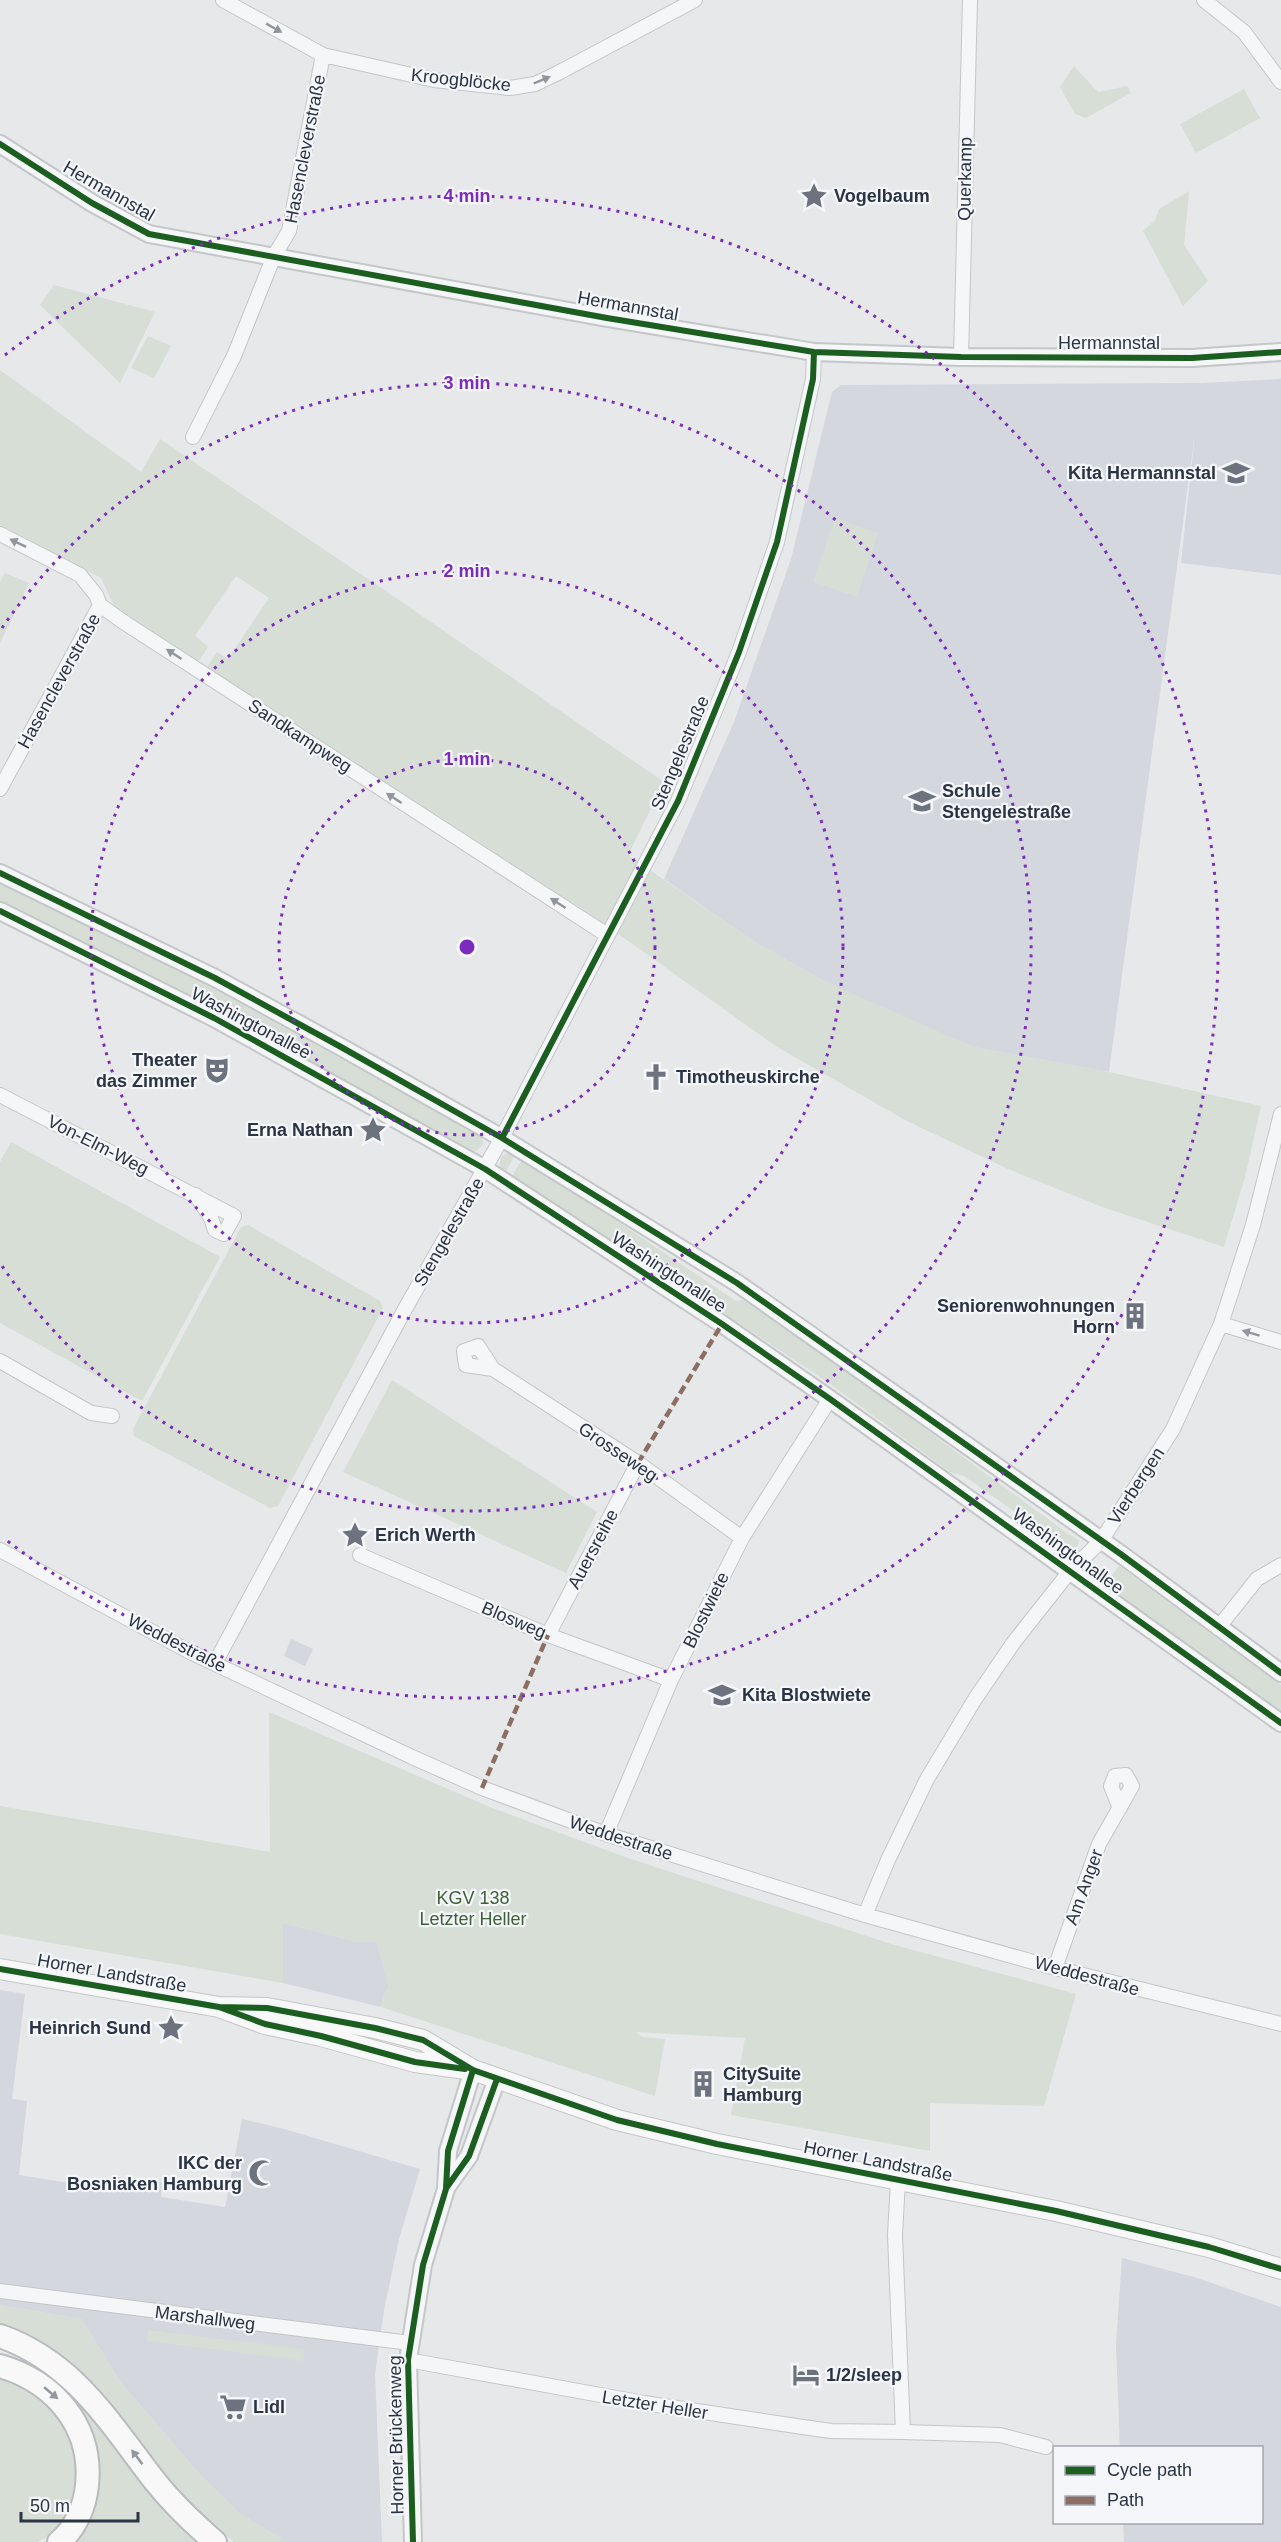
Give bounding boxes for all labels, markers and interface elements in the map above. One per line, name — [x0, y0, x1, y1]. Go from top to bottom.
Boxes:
one-way arrow — [266, 23, 283, 33]
street label: Kroogblöcke — [410, 65, 512, 95]
street label: Hasencleverstraße — [281, 73, 329, 225]
one-way arrow — [533, 75, 551, 85]
street label: Querkamp — [954, 137, 976, 221]
street label: Hermannstal — [60, 157, 158, 225]
place icon: Vogelbaum — [799, 181, 829, 211]
text: 4 min — [443, 186, 491, 206]
place label: Vogelbaum — [834, 186, 930, 206]
street label: Hermannstal — [576, 287, 680, 325]
street label: Hermannstal — [1058, 333, 1160, 353]
text: 3 min — [443, 373, 491, 393]
school or university icon: Kita Hermannstal — [1221, 458, 1251, 488]
place label: Kita Hermannstal — [1068, 463, 1216, 483]
one-way arrow — [9, 538, 27, 548]
text: 2 min — [443, 561, 491, 581]
street label: Hasencleverstraße — [14, 610, 104, 752]
one-way arrow — [165, 649, 182, 660]
street label: Stengelestraße — [647, 693, 713, 813]
street label: Sandkampweg — [245, 695, 355, 777]
text: 1 min — [443, 749, 491, 769]
place label: Schule Stengelestraße — [942, 781, 1071, 822]
school or university icon: Schule Stengelestraße — [907, 786, 937, 816]
one-way arrow — [386, 792, 402, 803]
one-way arrow — [549, 898, 566, 909]
centre of rings — [457, 937, 477, 957]
street label: Washingtonallee — [188, 983, 314, 1063]
place label: Theater das Zimmer — [96, 1050, 197, 1091]
theatre icon: Theater das Zimmer — [202, 1055, 232, 1085]
church icon: Timotheuskirche — [641, 1062, 671, 1092]
place label: Timotheuskirche — [676, 1067, 820, 1087]
street label: Von-Elm-Weg — [44, 1111, 152, 1179]
place icon: Erna Nathan — [358, 1115, 388, 1145]
place label: Erna Nathan — [247, 1120, 353, 1140]
street label: Stengelestraße — [410, 1174, 488, 1290]
street label: Washingtonallee — [608, 1228, 730, 1316]
place label: Seniorenwohnungen Horn — [937, 1296, 1115, 1337]
building icon: Seniorenwohnungen Horn — [1120, 1301, 1150, 1331]
one-way arrow — [1242, 1328, 1260, 1337]
street label: Grosseweg — [575, 1418, 661, 1486]
street label: Vierbergen — [1104, 1444, 1168, 1528]
street label: Washingtonallee — [1009, 1504, 1127, 1598]
street label: Auersreihe — [564, 1506, 622, 1592]
place icon: Erich Werth — [340, 1520, 370, 1550]
place label: Erich Werth — [375, 1525, 476, 1545]
street label: Blostwiete — [679, 1569, 733, 1651]
street label: Blosweg — [479, 1598, 549, 1642]
street label: Weddestraße — [124, 1610, 230, 1676]
school or university icon: Kita Blostwiete — [707, 1680, 737, 1710]
place label: Kita Blostwiete — [742, 1685, 871, 1705]
street label: Weddestraße — [567, 1812, 675, 1864]
street label: Am Anger — [1061, 1846, 1107, 1928]
park label: KGV 138 Letzter Heller — [419, 1888, 527, 1929]
street label: Horner Landstraße — [36, 1950, 188, 1996]
street label: Weddestraße — [1032, 1952, 1142, 2000]
place icon: Heinrich Sund — [156, 2013, 186, 2043]
place label: Heinrich Sund — [29, 2018, 151, 2038]
place label: CitySuite Hamburg — [723, 2064, 802, 2105]
building icon: CitySuite Hamburg — [688, 2069, 718, 2099]
street label: Horner Landstraße — [802, 2137, 954, 2185]
place label: IKC der Bosniaken Hamburg — [67, 2153, 242, 2194]
mosque icon: IKC der Bosniaken Hamburg — [247, 2158, 277, 2188]
street label: Marshallweg — [154, 2302, 256, 2334]
street label: Horner Brückenweg — [385, 2355, 407, 2515]
hotel icon: 1/2/sleep — [791, 2360, 821, 2390]
place label: 1/2/sleep — [826, 2365, 902, 2385]
one-way arrow — [43, 2387, 59, 2400]
street label: Letzter Heller — [601, 2387, 709, 2423]
supermarket icon: Lidl — [218, 2392, 248, 2422]
place label: Lidl — [253, 2397, 285, 2417]
legend — [1053, 2446, 1263, 2524]
one-way arrow — [131, 2449, 143, 2465]
text: Cycle path — [1107, 2460, 1192, 2480]
scale bar — [21, 2485, 138, 2523]
text: Path — [1107, 2490, 1144, 2510]
text: 50 m — [30, 2496, 70, 2516]

